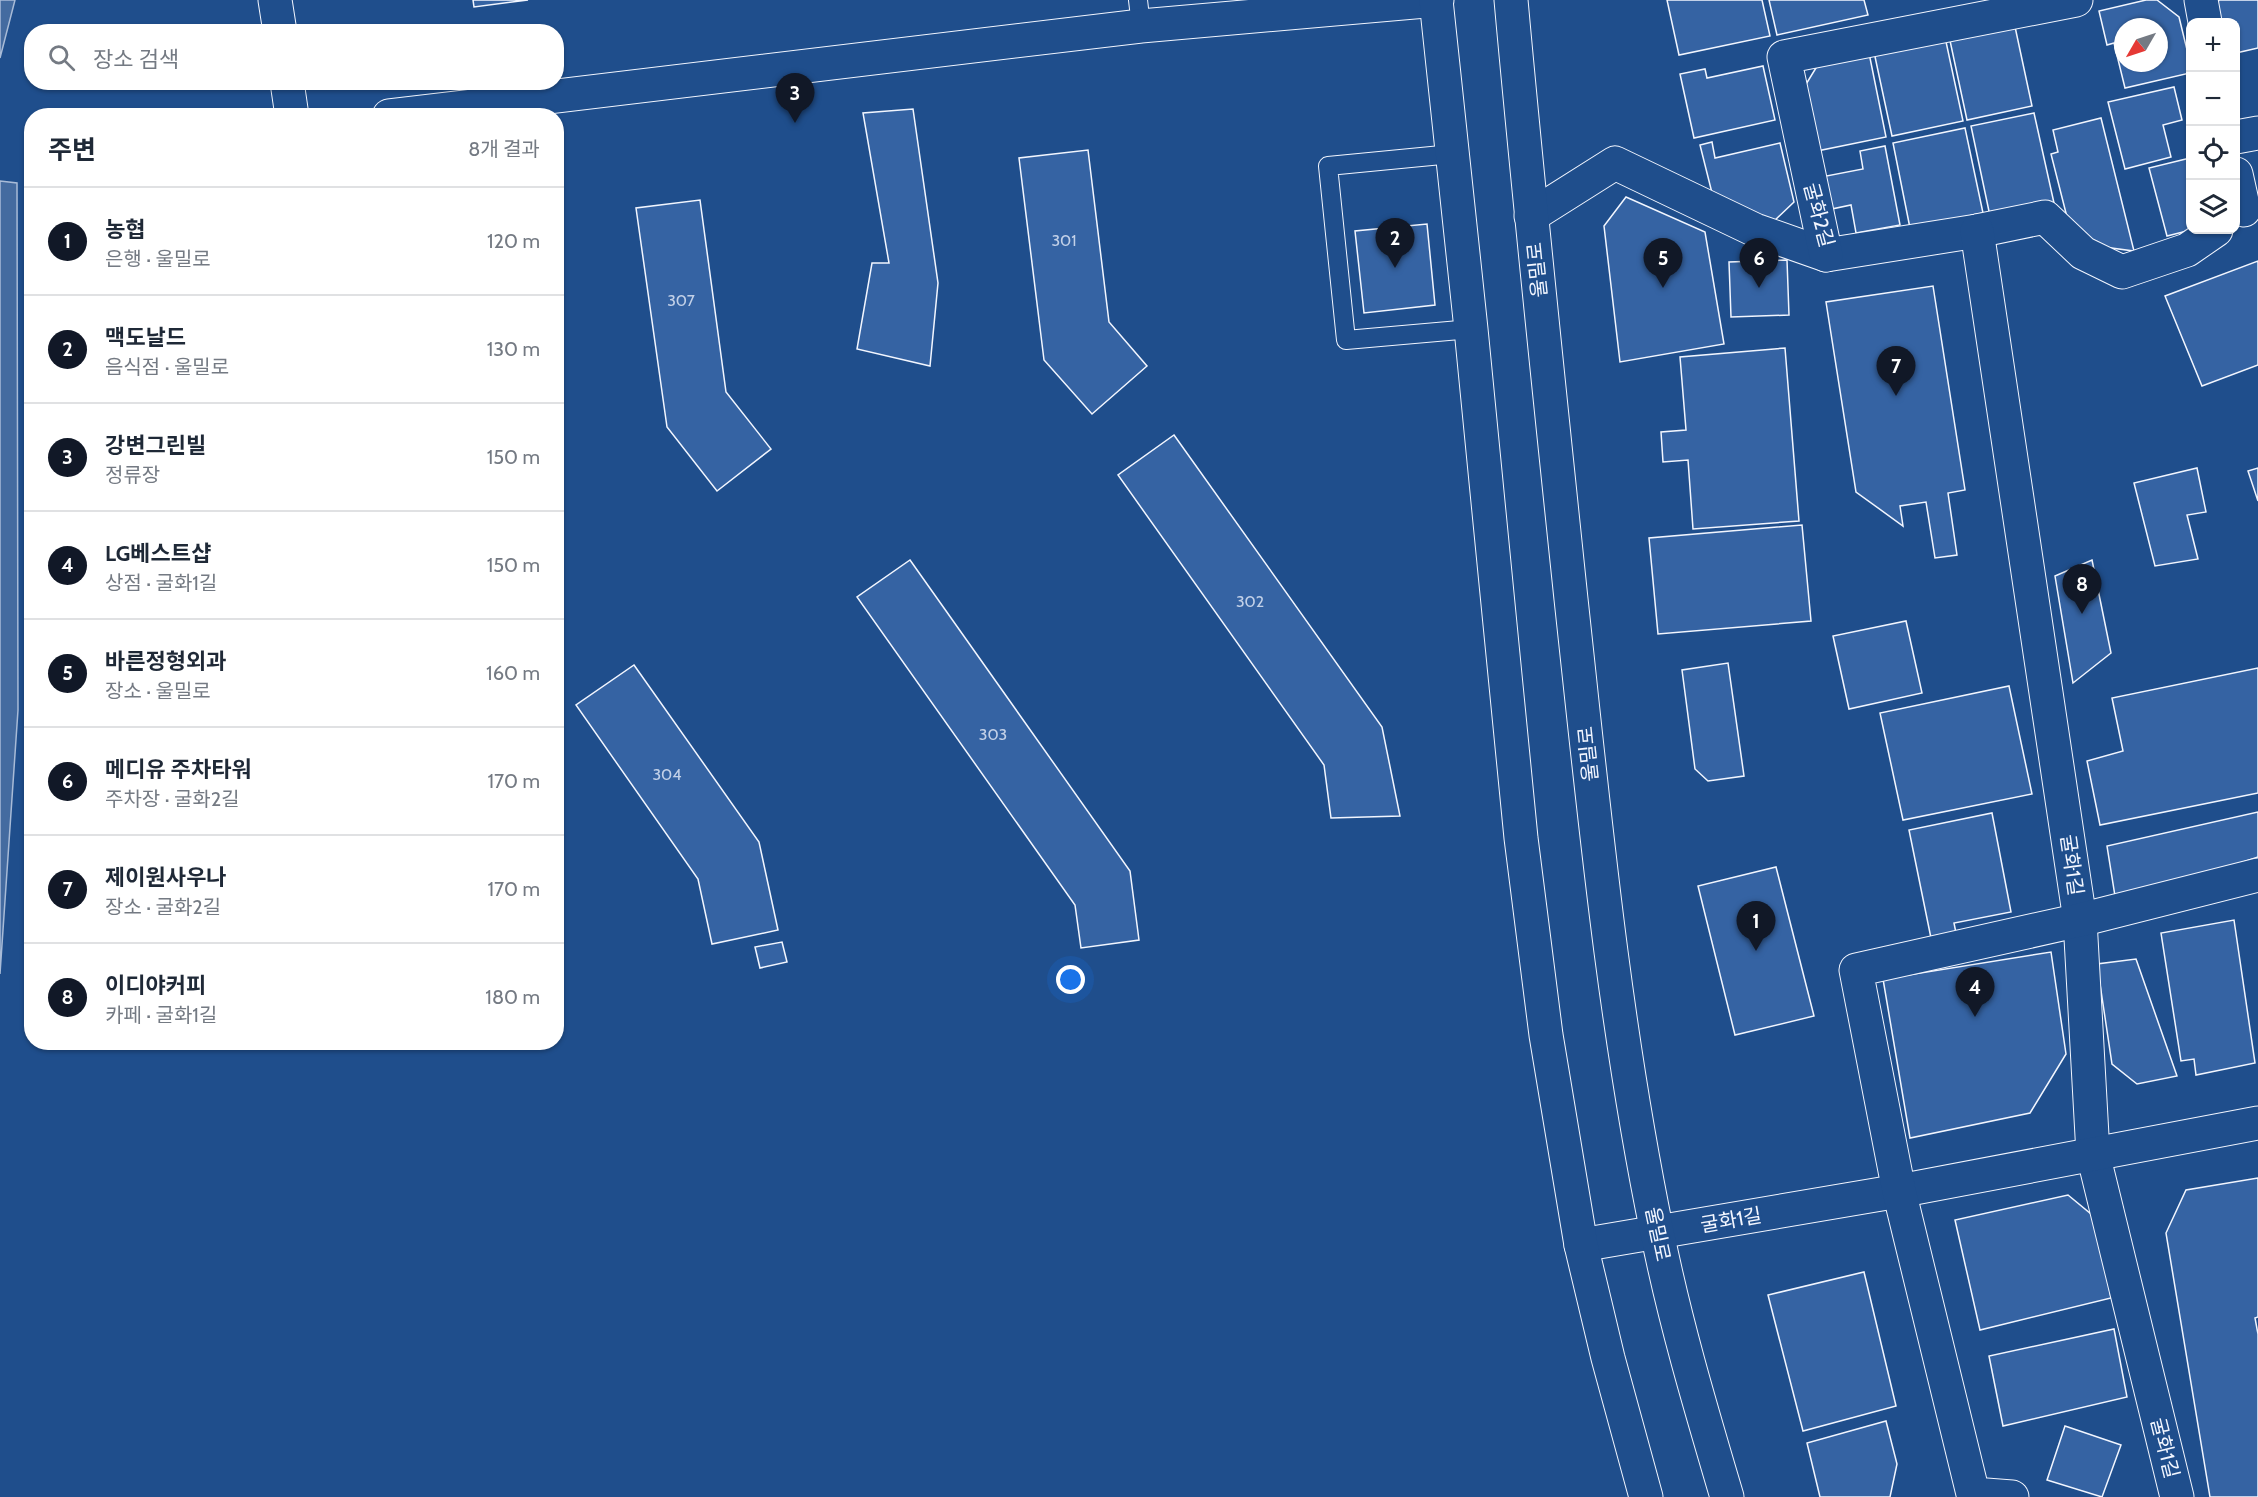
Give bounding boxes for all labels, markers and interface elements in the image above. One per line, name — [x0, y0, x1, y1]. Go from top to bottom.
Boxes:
north arrow — [2114, 18, 2168, 72]
map controls — [2186, 18, 2240, 234]
button: + — [2186, 18, 2240, 72]
search box — [24, 24, 564, 90]
icon: search — [45, 41, 78, 74]
text: 장소 검색 — [93, 46, 179, 73]
button: − — [2186, 72, 2240, 126]
pin: 3 — [776, 74, 814, 123]
button: locate — [2186, 126, 2240, 180]
text: 주변 — [48, 134, 96, 166]
text: 8개 결과 — [468, 137, 540, 161]
street label: 굴화2길 — [1799, 180, 1839, 250]
button: layers — [2186, 180, 2240, 234]
text: 농협 — [105, 216, 145, 243]
pin: 2 — [1376, 218, 1414, 268]
text: 1 — [64, 229, 71, 253]
text: 120 m — [487, 229, 540, 253]
house number: 301 — [1051, 231, 1077, 250]
pin: 5 — [1644, 238, 1682, 288]
pin: 6 — [1740, 238, 1778, 288]
street label: 울밀로 — [1522, 241, 1552, 299]
text: 은행 · 울밀로 — [105, 247, 211, 271]
house number: 307 — [667, 291, 695, 310]
text: 맥도날드 — [105, 324, 186, 351]
text: 2 — [62, 337, 73, 361]
text: 130 m — [487, 337, 540, 361]
pin: 7 — [1876, 346, 1916, 396]
text: 음식점 · 울밀로 — [105, 355, 229, 379]
text: 강변그린빌 — [105, 432, 206, 459]
text: 3 — [62, 445, 73, 469]
text: 150 m — [487, 445, 540, 469]
text: 정류장 — [105, 463, 160, 487]
text: LG베스트샵 — [105, 540, 211, 567]
text: 4 — [61, 553, 74, 577]
text: 150 m — [487, 553, 540, 577]
pin: 8 — [2062, 564, 2102, 614]
text: 상점 · 굴화1길 — [105, 571, 217, 595]
house number: 302 — [1236, 592, 1264, 611]
text: 바른정형외과 — [105, 648, 226, 675]
text: 5 — [62, 661, 73, 685]
text: 160 m — [486, 661, 540, 685]
text: 장소 · 울밀로 — [105, 679, 211, 703]
house number: 303 — [979, 725, 1007, 744]
street label: 울밀로 — [1573, 725, 1603, 783]
text: 메디유 주차타워 — [105, 756, 252, 783]
house number: 304 — [652, 765, 682, 784]
text: 6 — [62, 769, 73, 793]
text: 170 m — [488, 769, 540, 793]
text: 주차장 · 굴화2길 — [105, 787, 240, 811]
street label: 굴화1길 — [2056, 833, 2088, 897]
text: 제이원사우나 — [105, 864, 226, 891]
text: 7 — [62, 877, 73, 901]
text: 170 m — [488, 877, 540, 901]
text: 장소 · 굴화2길 — [105, 895, 221, 919]
pin: 1 — [1736, 902, 1776, 951]
your location — [1056, 965, 1085, 994]
pin: 4 — [1956, 968, 1994, 1017]
text: 이디야커피 — [105, 972, 206, 999]
text: 8 — [61, 985, 74, 1009]
text: 180 m — [485, 985, 540, 1009]
text: 카페 · 굴화1길 — [105, 1003, 217, 1027]
street label: 굴화1길 — [1699, 1203, 1763, 1237]
street label: 울밀로 — [1641, 1205, 1675, 1263]
street label: 굴화1길 — [2146, 1415, 2184, 1481]

